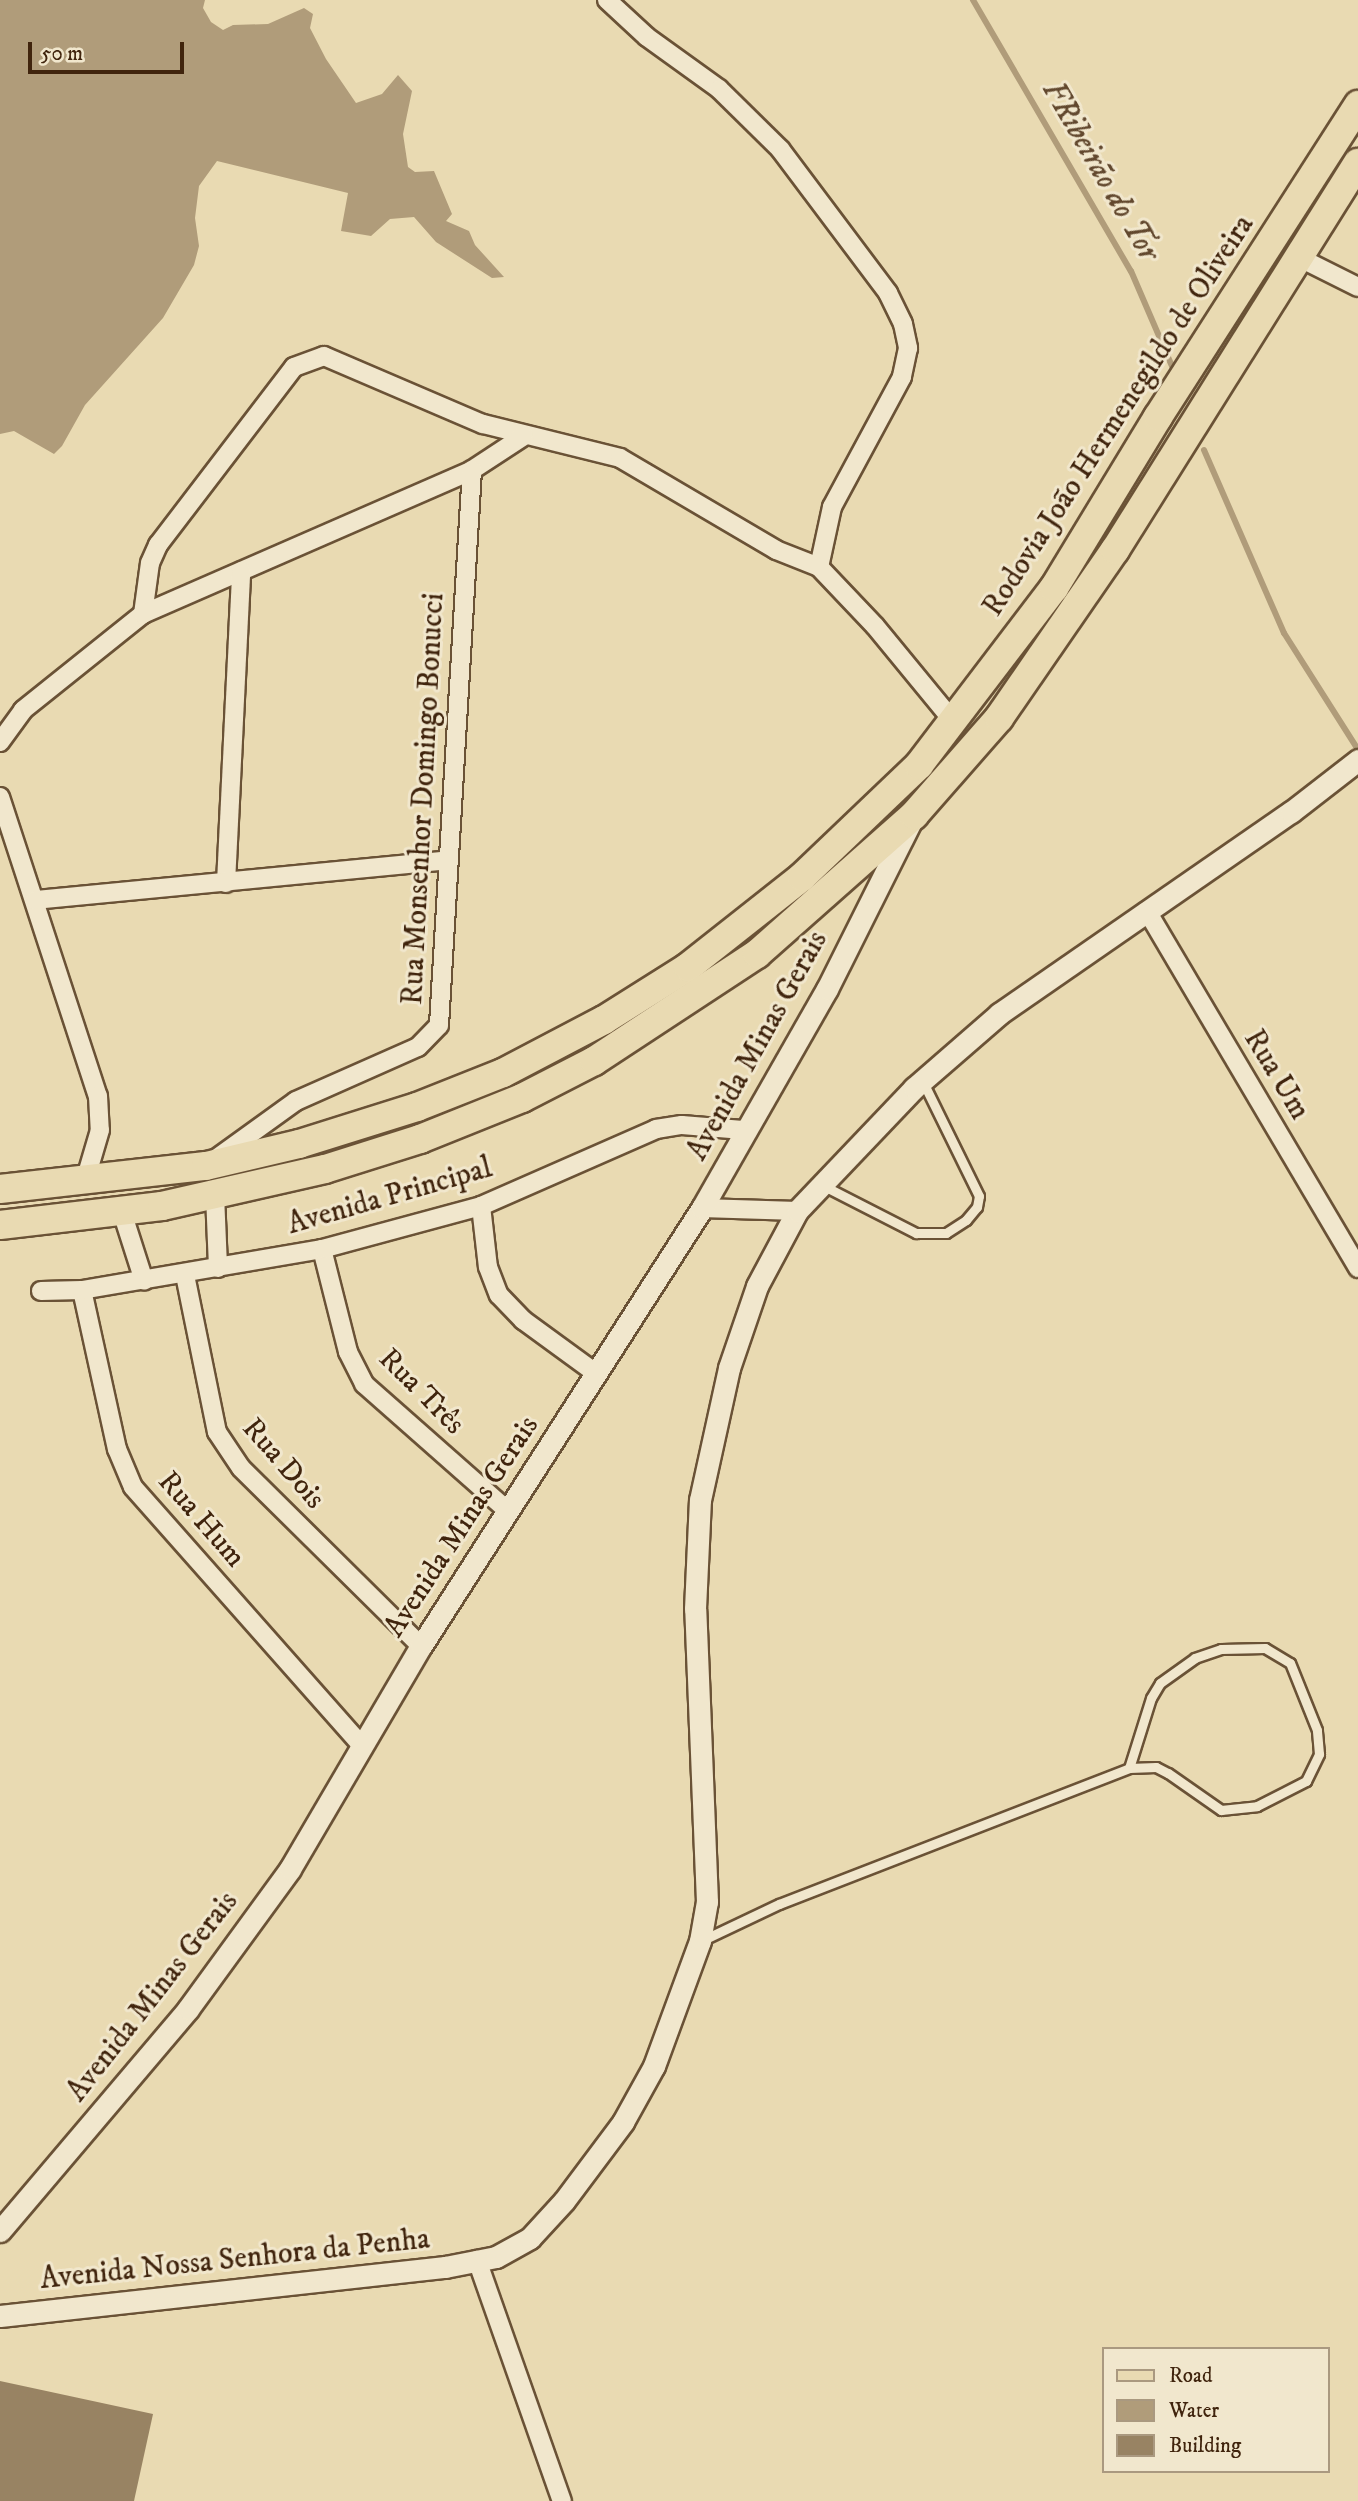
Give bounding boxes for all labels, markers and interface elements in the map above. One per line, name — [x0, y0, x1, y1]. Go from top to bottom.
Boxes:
scale bar — [32, 28, 187, 72]
text: 50 m — [41, 41, 83, 67]
water label: FRibeirão do Tor — [1033, 74, 1167, 268]
street label: Rodovia João Hermenegildo de Oliveira — [976, 209, 1262, 623]
street label: Rua Monsenhor Domingo Bonucci — [395, 592, 453, 1006]
street label: Avenida Minas Gerais — [680, 925, 836, 1167]
street label: Rua Um — [1235, 1023, 1317, 1127]
street label: Avenida Principal — [284, 1151, 496, 1243]
street label: Rua Três — [370, 1341, 472, 1443]
street label: Avenida Minas Gerais — [377, 1410, 547, 1644]
street label: Rua Dois — [234, 1411, 332, 1517]
street label: Rua Hum — [150, 1465, 252, 1575]
street label: Avenida Minas Gerais — [60, 1885, 246, 2109]
street label: Avenida Nossa Senhora da Penha — [38, 2222, 432, 2298]
legend — [1102, 2347, 1330, 2473]
text: Road — [1169, 2363, 1213, 2389]
text: Water — [1169, 2398, 1219, 2424]
text: Building — [1169, 2433, 1241, 2459]

